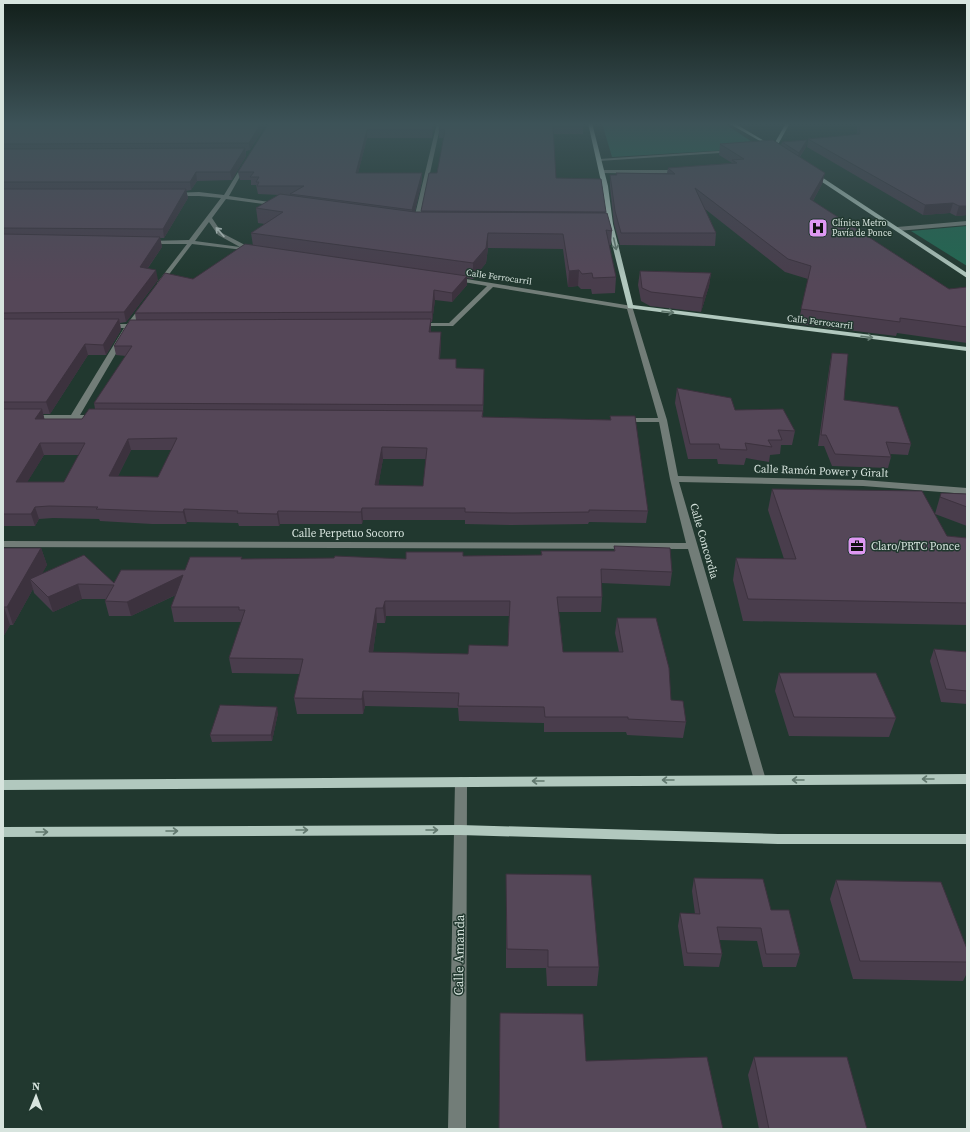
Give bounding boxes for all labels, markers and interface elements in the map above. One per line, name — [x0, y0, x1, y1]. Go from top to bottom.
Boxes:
hospital icon: Clínica Metro Pavía de Ponce — [807, 217, 829, 239]
place label: Clínica Metro Pavía de Ponce — [832, 217, 892, 239]
one-way arrow — [215, 227, 224, 237]
one-way arrow — [611, 237, 619, 250]
street label: Calle Ferrocarril — [465, 266, 533, 288]
one-way arrow — [661, 308, 674, 315]
street label: Calle Ferrocarril — [786, 312, 854, 332]
one-way arrow — [860, 333, 873, 340]
street label: Calle Ramón Power y Giralt — [754, 461, 889, 481]
street label: Calle Concordia — [686, 501, 722, 581]
street label: Calle Perpetuo Socorro — [292, 526, 404, 541]
office icon: Claro/PRTC Ponce — [846, 535, 868, 557]
place label: Claro/PRTC Ponce — [871, 539, 960, 554]
one-way arrow — [922, 775, 935, 783]
one-way arrow — [662, 776, 675, 784]
one-way arrow — [792, 776, 805, 784]
one-way arrow — [532, 777, 545, 785]
one-way arrow — [425, 826, 438, 834]
one-way arrow — [165, 827, 178, 835]
one-way arrow — [295, 827, 308, 834]
one-way arrow — [35, 828, 48, 836]
street label: Calle Amanda — [450, 914, 468, 996]
north arrow — [16, 1076, 56, 1116]
text: N — [32, 1079, 40, 1094]

